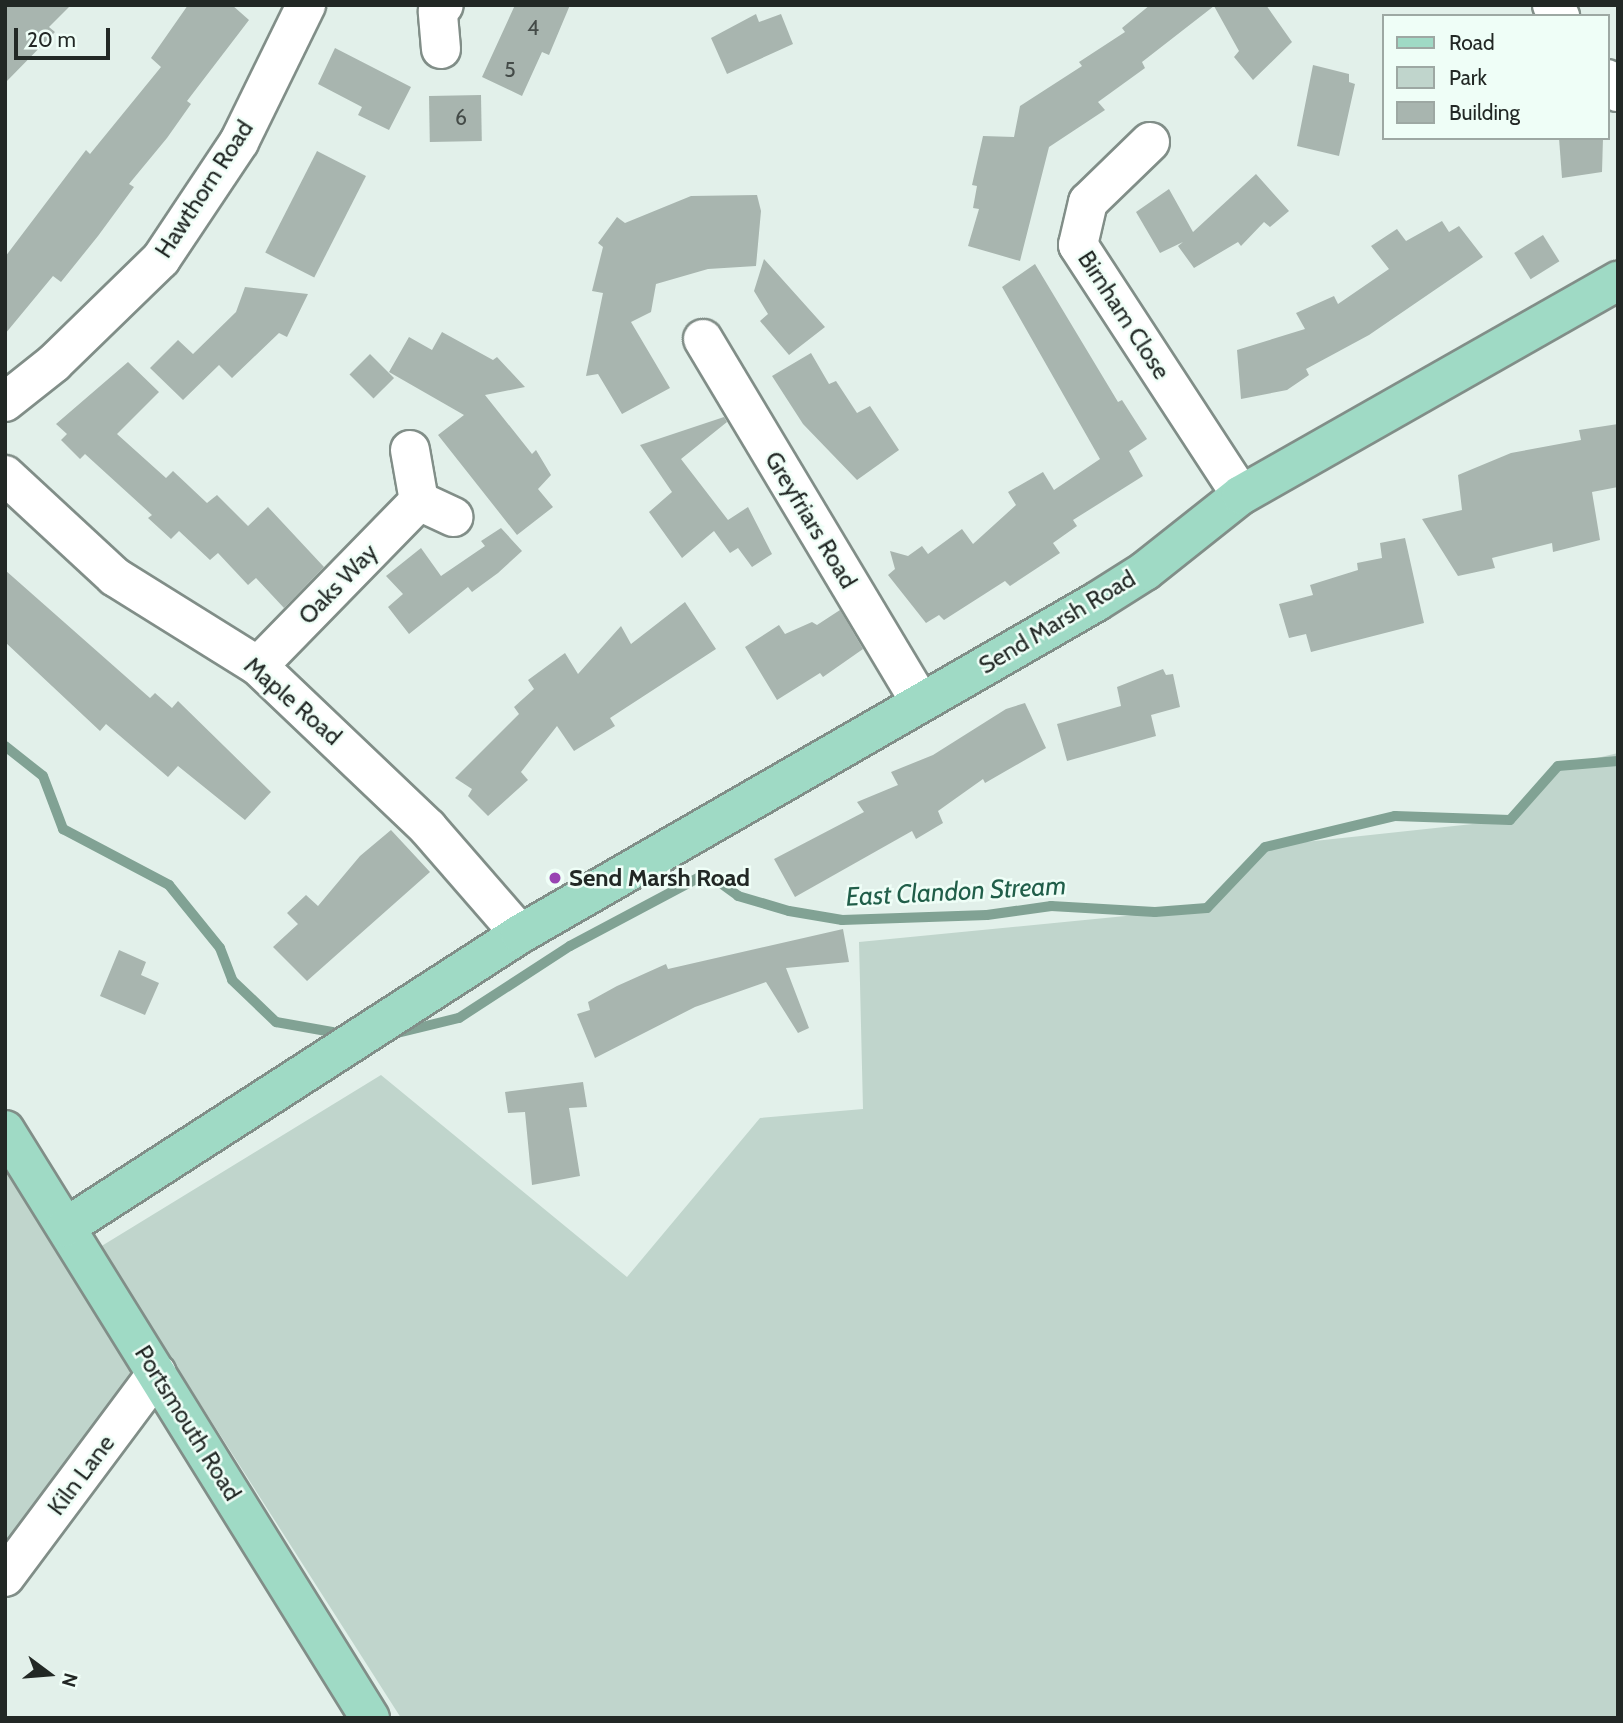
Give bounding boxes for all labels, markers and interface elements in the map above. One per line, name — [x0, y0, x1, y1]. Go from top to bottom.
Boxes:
scale bar — [18, 14, 114, 58]
legend — [1382, 14, 1609, 140]
house number: 4 — [527, 15, 539, 41]
text: 20 m — [27, 27, 76, 52]
text: Road — [1449, 30, 1495, 55]
house number: 5 — [504, 57, 516, 83]
text: Park — [1449, 65, 1487, 90]
text: Building — [1449, 100, 1520, 125]
house number: 6 — [455, 105, 467, 131]
street label: Hawthorn Road — [149, 115, 259, 263]
street label: Birnham Close — [1072, 246, 1176, 384]
street label: Greyfriars Road — [759, 446, 863, 594]
street label: Oaks Way — [293, 538, 383, 630]
street label: Send Marsh Road — [974, 564, 1140, 680]
street label: Maple Road — [238, 651, 348, 751]
place label: Send Marsh Road — [569, 864, 750, 892]
marker: Send Marsh Road — [547, 870, 563, 886]
water label: East Clandon Stream — [845, 871, 1067, 913]
street label: Portsmouth Road — [129, 1340, 247, 1506]
street label: Kiln Lane — [42, 1429, 120, 1521]
north arrow — [14, 1639, 84, 1709]
text: N — [57, 1670, 83, 1690]

